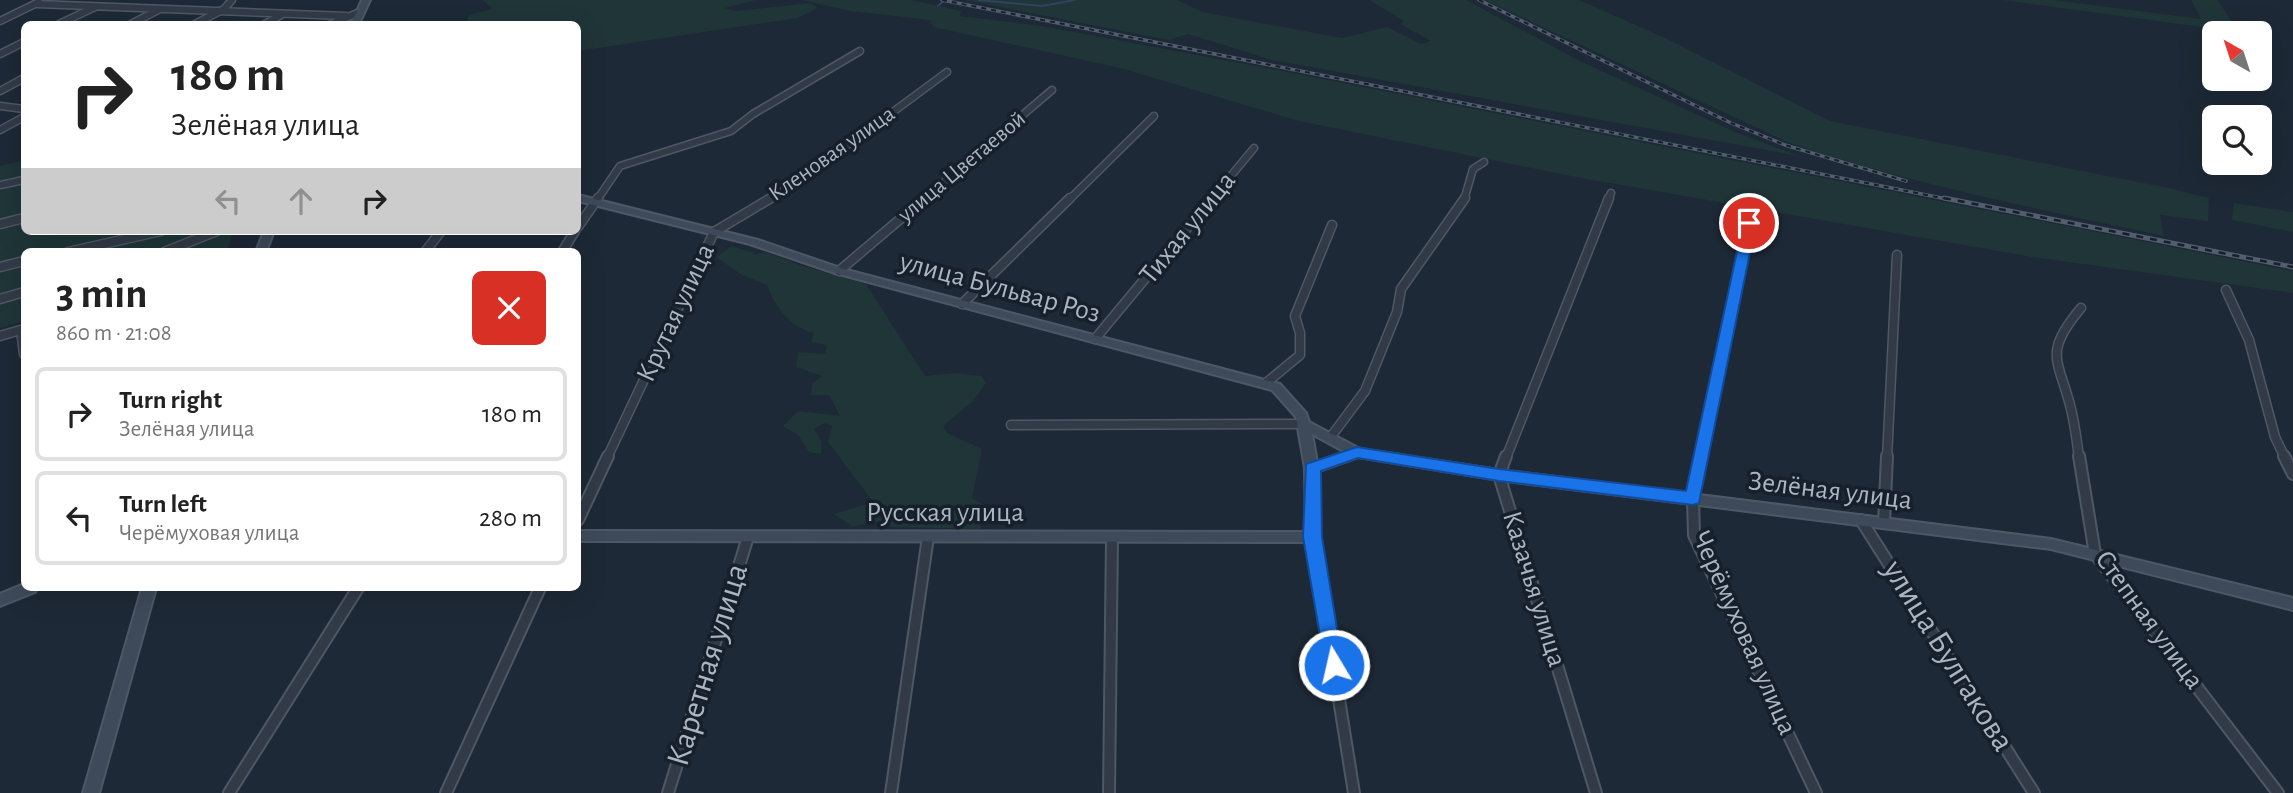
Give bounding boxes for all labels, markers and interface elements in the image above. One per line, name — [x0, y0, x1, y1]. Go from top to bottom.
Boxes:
north arrow — [2202, 21, 2272, 91]
map controls — [2202, 21, 2272, 175]
icon: right — [56, 49, 147, 140]
text: 180 m — [171, 51, 285, 100]
street label: Кленовая улица — [765, 102, 899, 206]
button: search — [2202, 105, 2272, 175]
street label: улица Цветаевой — [893, 107, 1030, 227]
text: Зелёная улица — [171, 109, 360, 141]
street label: Тихая улица — [1135, 167, 1241, 289]
icon: left — [209, 182, 247, 220]
icon: ahead — [282, 182, 320, 220]
icon: right — [355, 182, 393, 220]
pin — [1719, 193, 1779, 253]
icon: arrive — [1730, 204, 1768, 242]
street label: Крутая улица — [632, 240, 720, 386]
street label: улица Бульвар Роз — [896, 248, 1103, 328]
button: close — [472, 271, 546, 345]
text: 3 min — [56, 273, 148, 315]
text: 860 m · 21:08 — [56, 322, 172, 345]
text: Turn right — [119, 387, 222, 413]
icon: right — [60, 395, 98, 433]
text: 180 m — [482, 401, 542, 427]
text: Зелёная улица — [119, 418, 255, 441]
street label: Зелёная улица — [1746, 467, 1914, 515]
text: Turn left — [119, 491, 207, 517]
icon: left — [60, 499, 98, 537]
street label: Русская улица — [866, 499, 1024, 527]
text: 280 m — [479, 505, 542, 531]
street label: Казачья улица — [1497, 508, 1571, 670]
text: Черёмуховая улица — [119, 522, 300, 545]
street label: Черёмуховая улица — [1687, 527, 1802, 739]
street label: Степная улица — [2089, 545, 2209, 695]
street label: улица Булгакова — [1876, 554, 2020, 757]
street label: Каретная улица — [662, 560, 754, 770]
position arrow — [1297, 628, 1371, 702]

